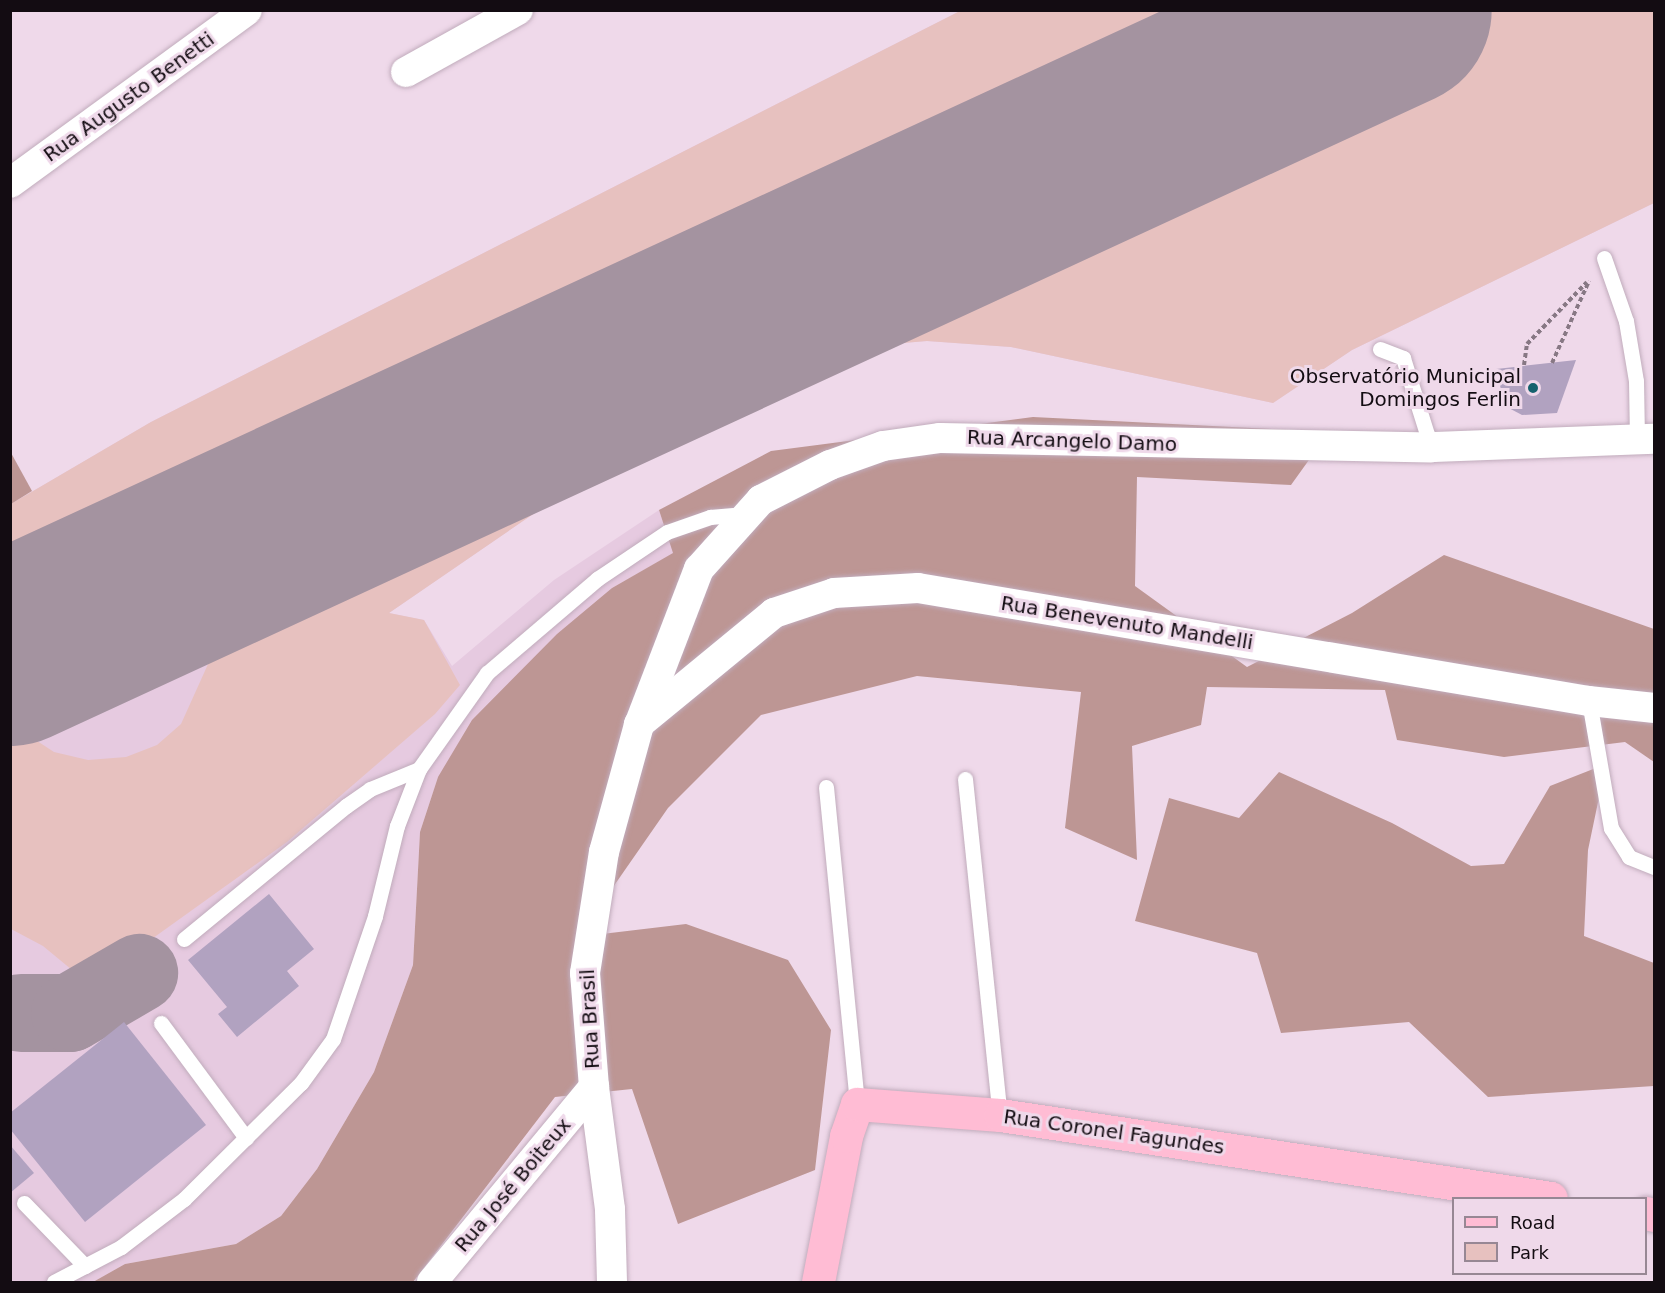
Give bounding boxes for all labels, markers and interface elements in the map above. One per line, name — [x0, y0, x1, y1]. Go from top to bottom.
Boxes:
street label: Rua Augusto Benetti — [39, 27, 219, 167]
place label: Observatório Municipal Domingos Ferlin — [1290, 365, 1521, 412]
marker: Observatório Municipal Domingos Ferlin — [1526, 381, 1540, 395]
street label: Rua Arcangelo Damo — [967, 425, 1177, 457]
street label: Rua Benevenuto Mandelli — [999, 591, 1255, 655]
street label: Rua Brasil — [575, 968, 605, 1070]
street label: Rua Coronel Fagundes — [1002, 1105, 1226, 1159]
street label: Rua José Boiteux — [450, 1113, 576, 1257]
legend — [1452, 1197, 1647, 1275]
text: Road — [1510, 1212, 1555, 1233]
text: Park — [1510, 1242, 1549, 1263]

